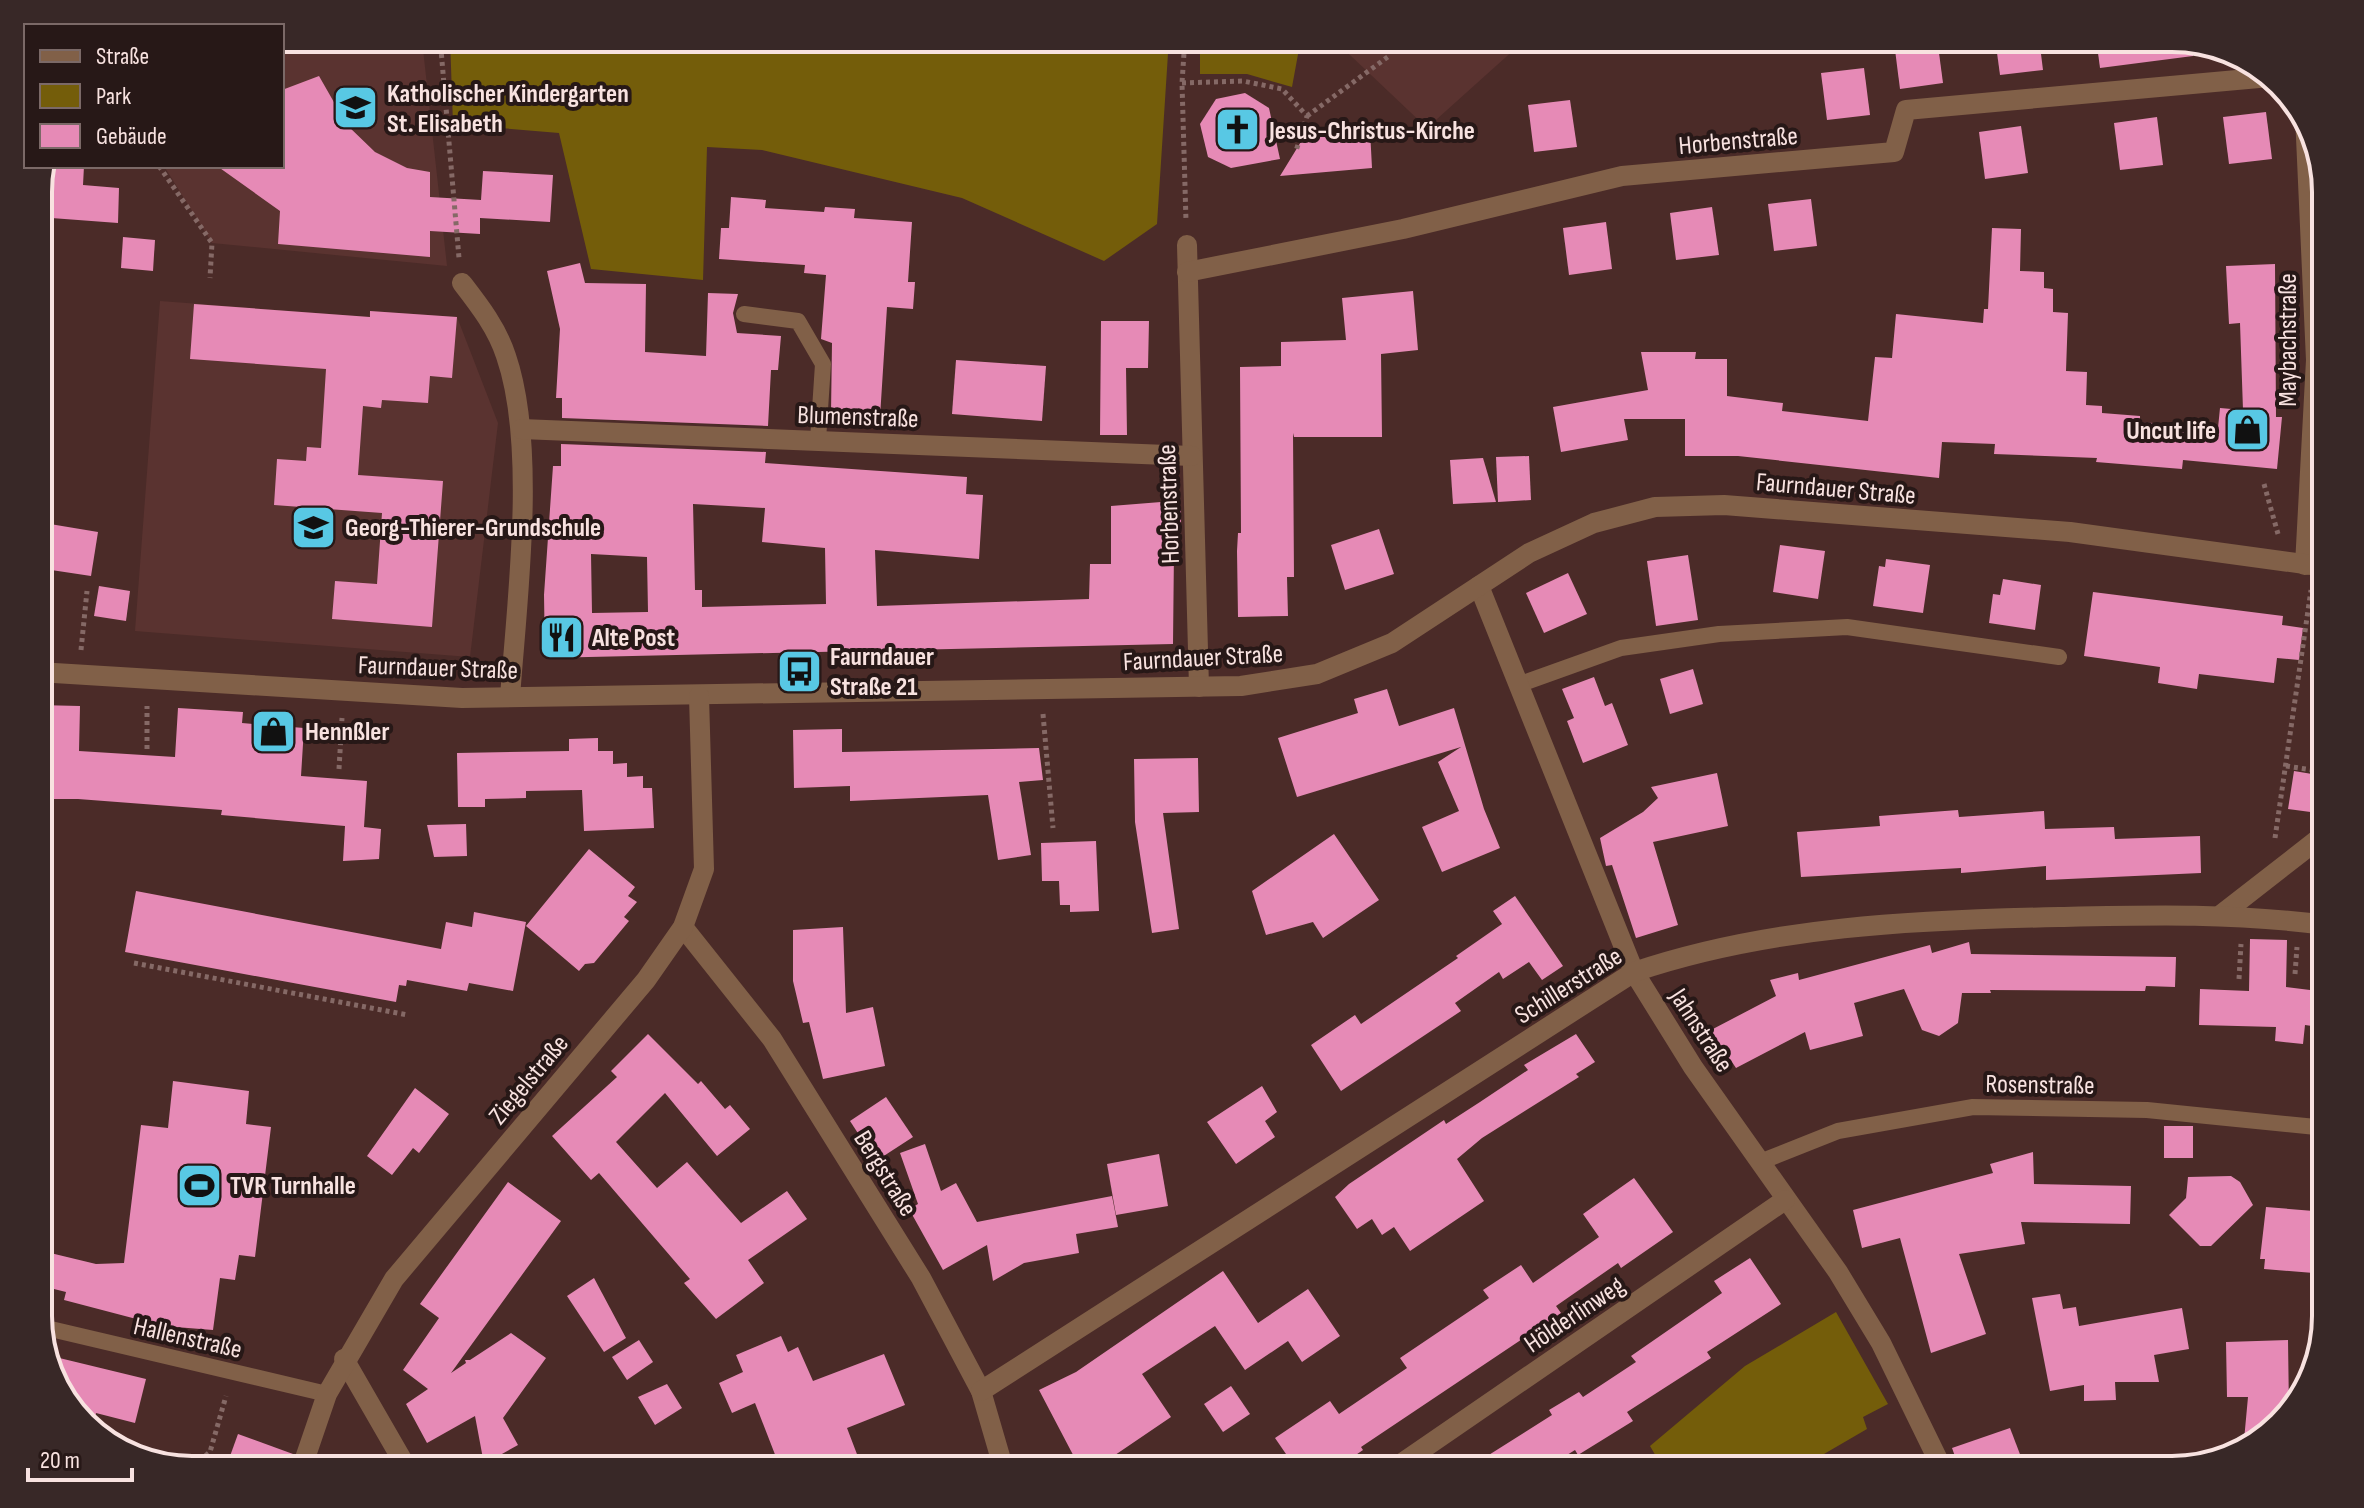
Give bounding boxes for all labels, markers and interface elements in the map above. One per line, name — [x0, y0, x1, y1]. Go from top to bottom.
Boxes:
legend — [24, 24, 284, 168]
text: Straße — [96, 42, 149, 71]
place label: Katholischer Kindergarten St. Elisabeth — [387, 79, 629, 140]
text: Park — [96, 82, 131, 111]
school or university icon: Katholischer Kindergarten St. Elisabeth — [332, 84, 380, 132]
church icon: Jesus-Christus-Kirche — [1214, 106, 1262, 154]
place label: Jesus-Christus-Kirche — [1268, 116, 1475, 147]
street label: Horbenstraße — [1677, 121, 1799, 162]
text: Gebäude — [96, 122, 167, 151]
street label: Maybachstraße — [2273, 273, 2304, 407]
street label: Blumenstraße — [797, 400, 919, 435]
shop icon: Uncut life — [2223, 406, 2271, 454]
place label: Uncut life — [2126, 416, 2216, 447]
street label: Horbenstraße — [1152, 444, 1187, 564]
street label: Faurndauer Straße — [1755, 467, 1917, 512]
school or university icon: Georg-Thierer-Grundschule — [290, 503, 338, 551]
place label: Georg-Thierer-Grundschule — [345, 513, 601, 544]
restaurant icon: Alte Post — [537, 613, 585, 661]
place label: Alte Post — [591, 623, 676, 654]
street label: Faurndauer Straße — [1122, 639, 1284, 678]
place label: Faurndauer Straße 21 — [830, 642, 934, 703]
bus stop icon: Faurndauer Straße 21 — [775, 647, 823, 695]
street label: Faurndauer Straße — [357, 650, 518, 687]
shop icon: Hennßler — [250, 707, 298, 755]
place label: Hennßler — [305, 717, 389, 748]
street label: Schillerstraße — [1510, 941, 1628, 1031]
street label: Jahnstraße — [1662, 982, 1739, 1078]
street label: Ziegelstraße — [483, 1029, 576, 1131]
street label: Rosenstraße — [1985, 1069, 2095, 1102]
street label: Bergstraße — [846, 1125, 923, 1222]
sports icon: TVR Turnhalle — [175, 1161, 223, 1209]
place label: TVR Turnhalle — [230, 1171, 356, 1202]
street label: Hölderlinweg — [1519, 1270, 1631, 1360]
street label: Hallenstraße — [131, 1311, 245, 1366]
scale bar — [28, 1432, 132, 1482]
text: 20 m — [40, 1446, 80, 1475]

